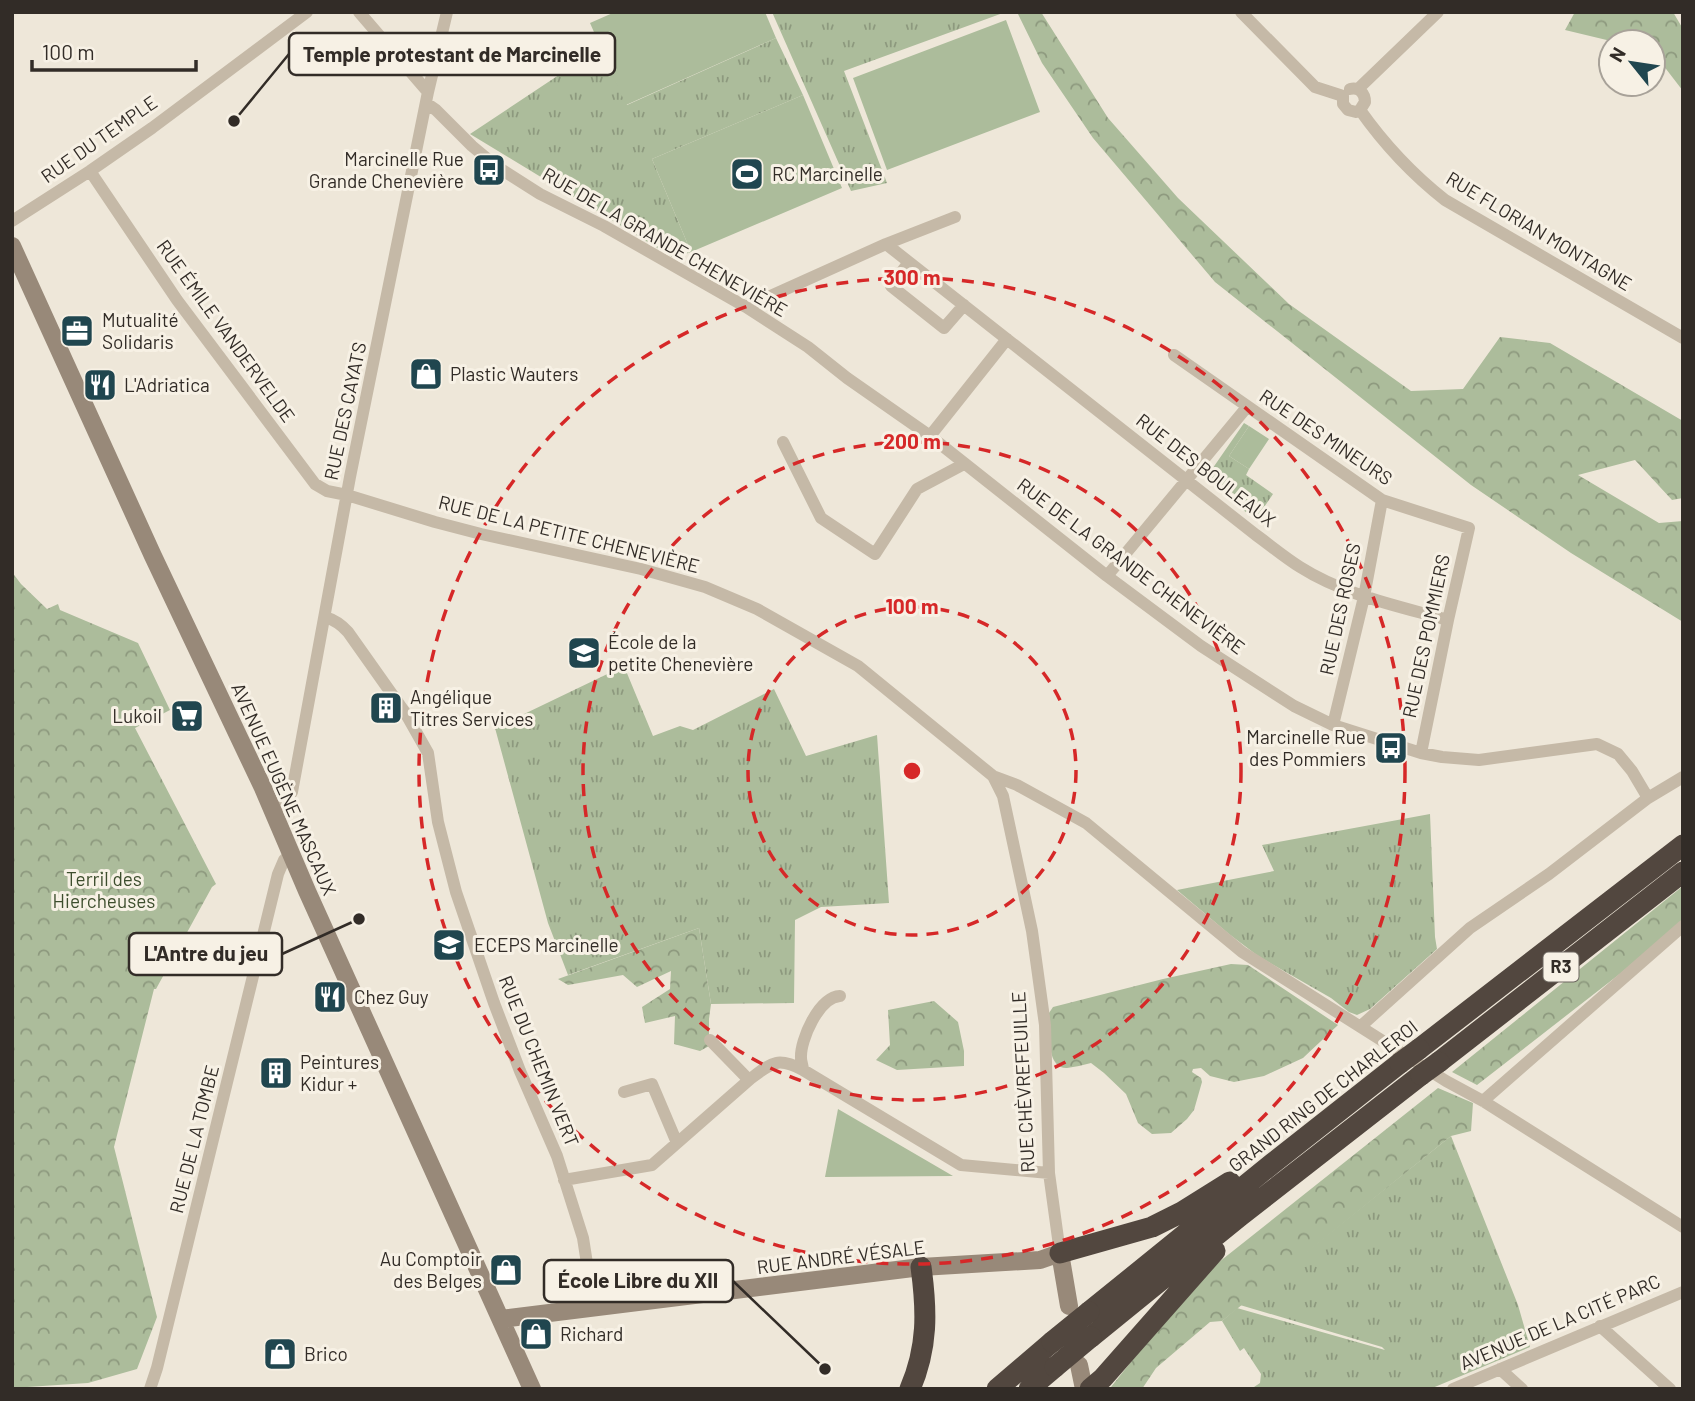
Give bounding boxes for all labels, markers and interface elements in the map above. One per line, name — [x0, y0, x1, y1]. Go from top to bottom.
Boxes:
scale bar — [32, 28, 196, 72]
north arrow — [1597, 28, 1667, 98]
callout: Temple protestant de Marcinelle — [289, 33, 615, 75]
text: 100 m — [42, 39, 95, 64]
text: Temple protestant de Marcinelle — [303, 41, 601, 66]
text: N — [1604, 43, 1630, 65]
street label: RUE DU TEMPLE — [36, 90, 161, 187]
place label: Marcinelle Rue Grande Chenevière — [309, 147, 464, 192]
bus stop icon: Marcinelle Rue Grande Chenevière — [470, 151, 508, 189]
sports icon: RC Marcinelle — [728, 155, 766, 193]
street label: RUE DE LA GRANDE CHENEVIÈRE — [539, 162, 792, 321]
place label: RC Marcinelle — [772, 162, 883, 185]
street label: RUE FLORIAN MONTAGNE — [1442, 166, 1636, 295]
street label: RUE ÉMILE VANDERVELDE — [152, 235, 300, 426]
text: 300 m — [883, 264, 941, 289]
place label: Mutualité Solidaris — [102, 308, 179, 353]
office icon: Mutualité Solidaris — [58, 312, 96, 350]
street label: RUE DES CAYATS — [319, 340, 370, 482]
shop icon: Plastic Wauters — [407, 355, 445, 393]
place label: Plastic Wauters — [450, 362, 578, 385]
restaurant icon: L'Adriatica — [81, 366, 119, 404]
place label: L'Adriatica — [124, 373, 210, 396]
street label: RUE DES MINEURS — [1256, 384, 1397, 489]
street label: RUE DES BOULEAUX — [1132, 408, 1281, 531]
text: 200 m — [883, 428, 941, 453]
street label: RUE DE LA GRANDE CHENEVIÈRE — [1013, 473, 1250, 659]
street label: RUE DE LA PETITE CHENEVIÈRE — [436, 490, 702, 577]
street label: RUE DES ROSES — [1314, 541, 1365, 677]
street label: RUE DES POMMIERS — [1397, 552, 1454, 720]
text: 100 m — [885, 593, 939, 618]
place label: École de la petite Chenevière — [608, 630, 753, 675]
school or university icon: École de la petite Chenevière — [565, 634, 603, 672]
street label: AVENUE EUGÈNE MASCAUX — [227, 679, 342, 899]
place label: Angélique Titres Services — [410, 685, 533, 730]
building icon: Angélique Titres Services — [367, 689, 405, 727]
supermarket icon: Lukoil — [168, 697, 206, 735]
place label: Lukoil — [112, 704, 162, 727]
place label: Marcinelle Rue des Pommiers — [1246, 725, 1366, 770]
bus stop icon: Marcinelle Rue des Pommiers — [1372, 729, 1410, 767]
centre of rings — [900, 759, 924, 783]
park label: Terril des Hiercheuses — [53, 867, 155, 912]
school or university icon: ECEPS Marcinelle — [430, 926, 468, 964]
callout: L'Antre du jeu — [129, 933, 282, 975]
place label: ECEPS Marcinelle — [474, 933, 619, 956]
text: L'Antre du jeu — [144, 940, 268, 965]
road number: R3 — [1544, 952, 1578, 982]
street label: RUE DU CHEMIN VERT — [495, 972, 584, 1150]
restaurant icon: Chez Guy — [311, 978, 349, 1016]
place label: Chez Guy — [354, 985, 429, 1008]
street label: RUE CHÈVREFEUILLE — [1006, 991, 1039, 1173]
street label: GRAND RING DE CHARLEROI — [1224, 1015, 1422, 1177]
place label: Peintures Kidur + — [300, 1050, 379, 1095]
building icon: Peintures Kidur + — [257, 1054, 295, 1092]
street label: RUE DE LA TOMBE — [164, 1062, 223, 1215]
street label: RUE ANDRÉ VÉSALE — [755, 1235, 926, 1278]
place label: Au Comptoir des Belges — [380, 1247, 482, 1292]
shop icon: Au Comptoir des Belges — [487, 1251, 525, 1289]
callout: École Libre du XII — [544, 1260, 733, 1302]
text: École Libre du XII — [558, 1267, 718, 1292]
street label: AVENUE DE LA CITÉ PARC — [1456, 1269, 1663, 1374]
shop icon: Richard — [517, 1315, 555, 1353]
place label: Richard — [560, 1322, 624, 1345]
shop icon: Brico — [261, 1335, 299, 1373]
place label: Brico — [304, 1342, 348, 1365]

